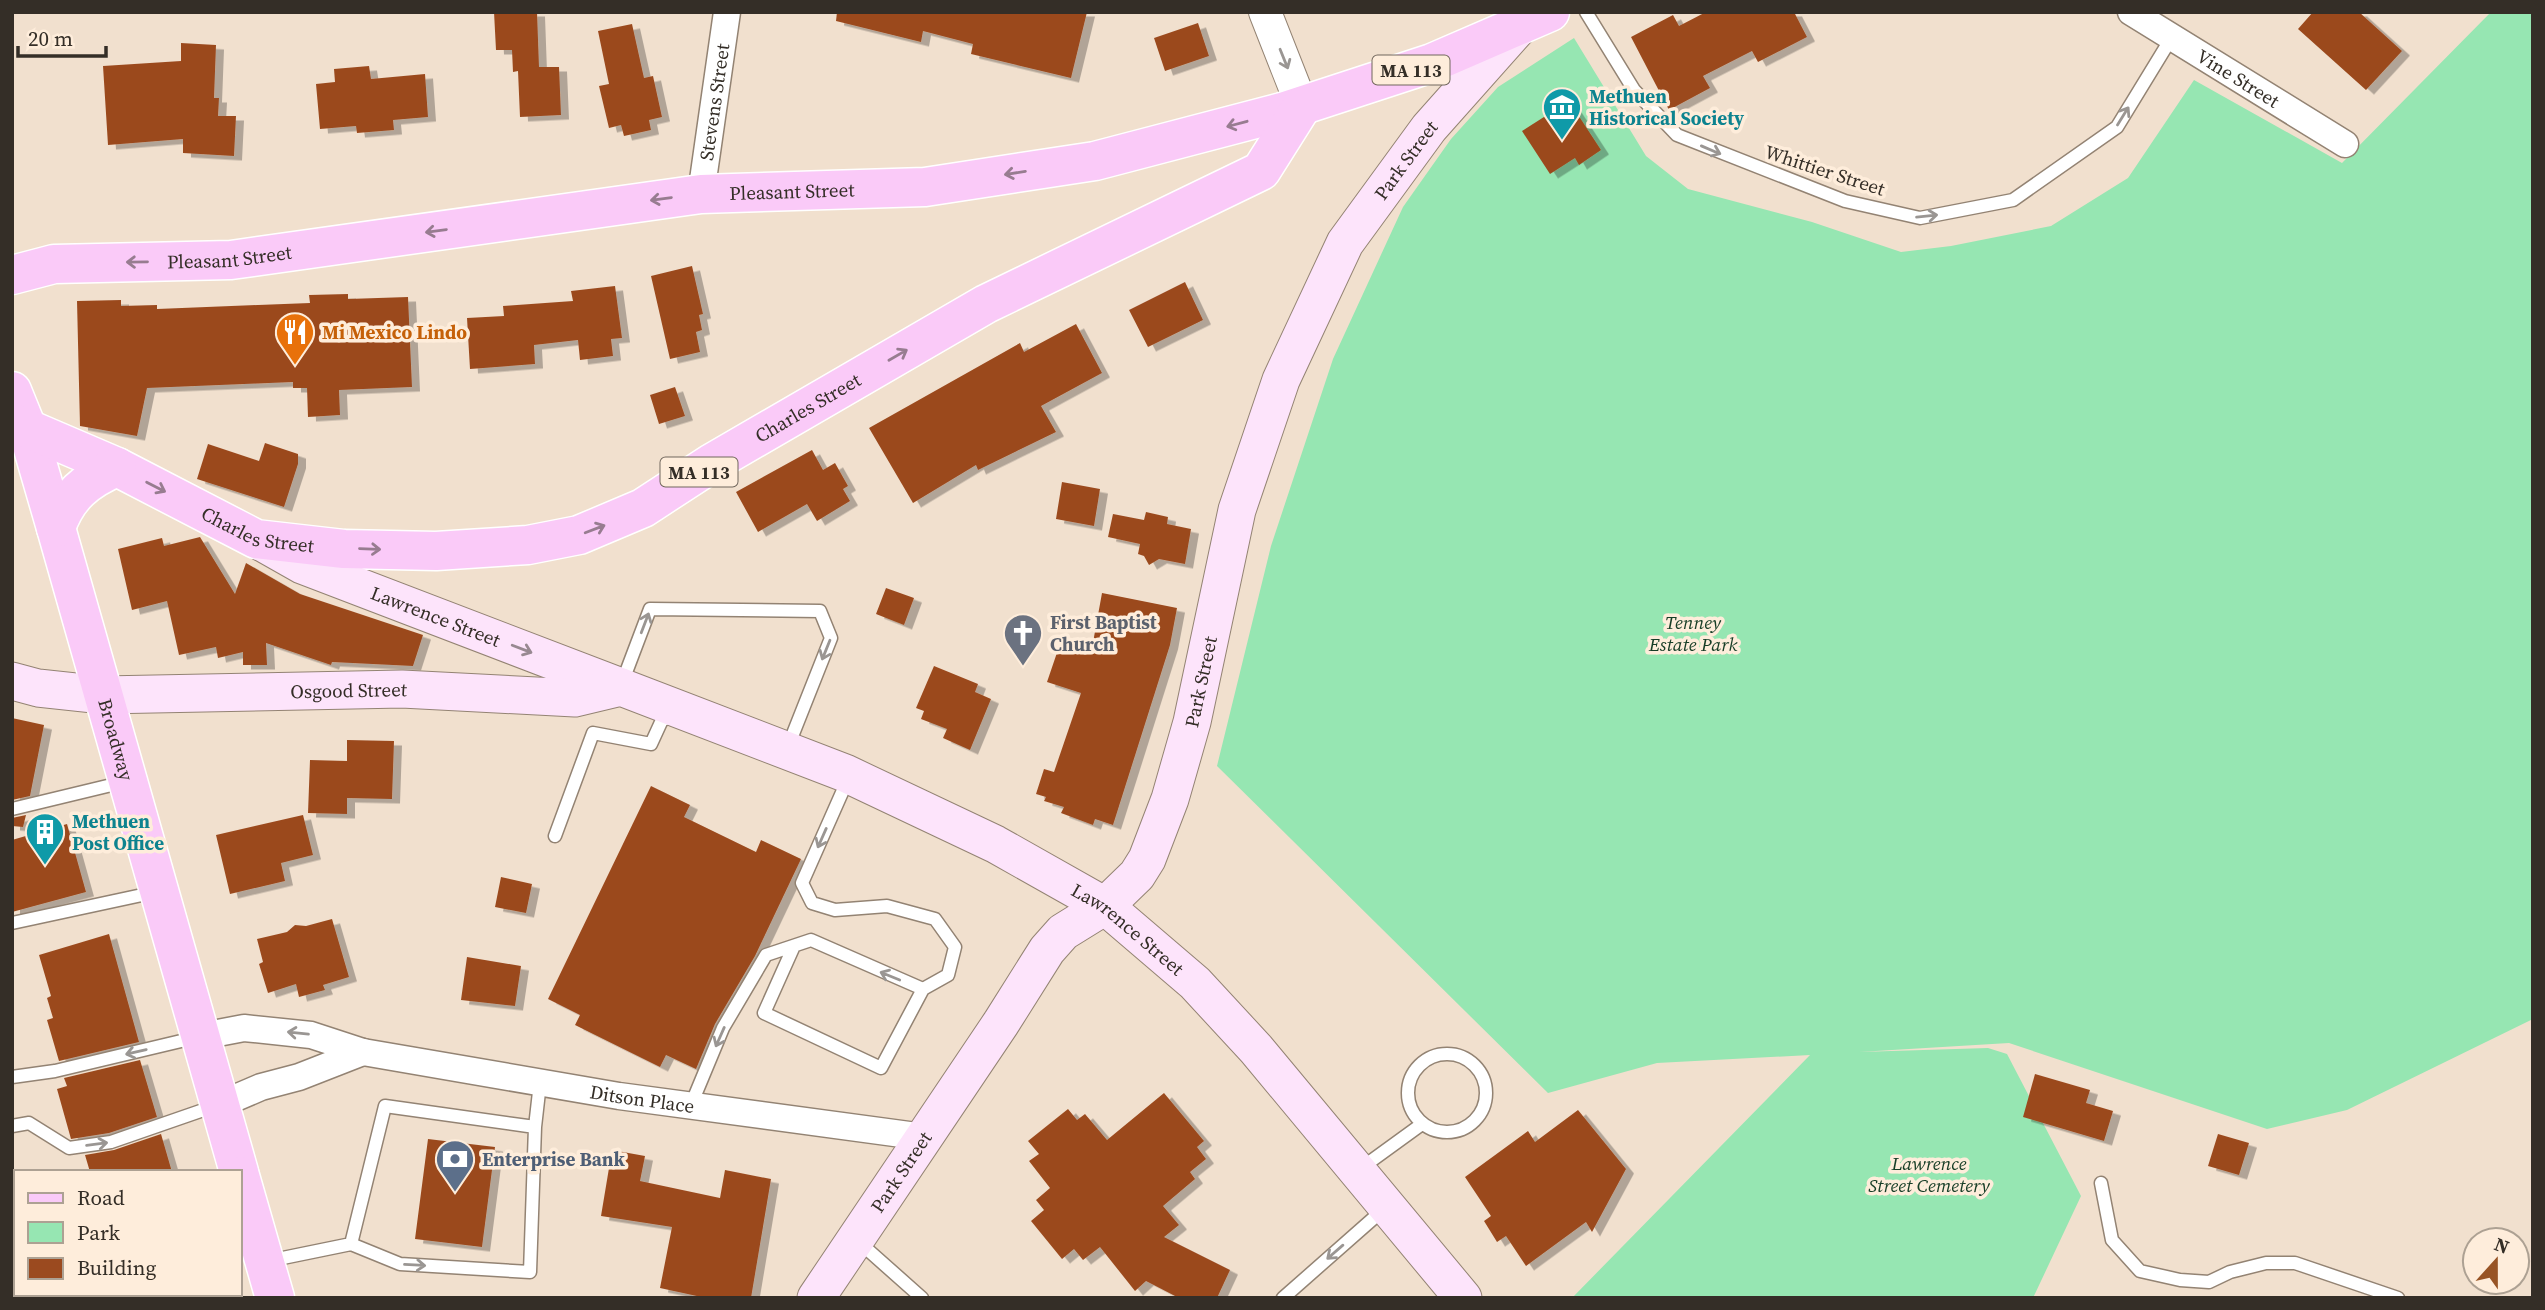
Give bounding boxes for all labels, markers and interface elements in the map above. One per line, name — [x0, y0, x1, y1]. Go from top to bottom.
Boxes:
scale bar — [18, 14, 105, 58]
text: 20 m — [28, 24, 73, 53]
street label: Stevens Street — [693, 41, 735, 162]
street label: Vine Street — [2192, 43, 2285, 114]
one-way arrow — [1278, 48, 1291, 69]
road number: MA 113 — [1372, 56, 1450, 84]
place label: Methuen Historical Society — [1589, 83, 1745, 131]
museum icon: Methuen Historical Society — [1541, 86, 1583, 141]
one-way arrow — [2117, 107, 2131, 127]
street label: Park Street — [1368, 114, 1444, 205]
one-way arrow — [1226, 118, 1249, 131]
street label: Whittier Street — [1762, 138, 1889, 202]
one-way arrow — [1699, 144, 1721, 157]
one-way arrow — [1004, 167, 1027, 180]
street label: Pleasant Street — [729, 176, 856, 206]
one-way arrow — [650, 193, 673, 206]
one-way arrow — [1915, 209, 1938, 222]
one-way arrow — [425, 224, 448, 237]
street label: Pleasant Street — [167, 239, 294, 274]
one-way arrow — [126, 255, 149, 269]
restaurant icon: Mi Mexico Lindo — [274, 311, 316, 366]
place label: Mi Mexico Lindo — [322, 319, 467, 345]
one-way arrow — [888, 348, 908, 362]
street label: Charles Street — [750, 366, 866, 448]
road number: MA 113 — [660, 458, 738, 486]
one-way arrow — [145, 480, 166, 494]
street label: Charles Street — [197, 500, 316, 559]
one-way arrow — [584, 522, 606, 535]
one-way arrow — [358, 543, 381, 556]
street label: Lawrence Street — [367, 580, 505, 653]
place label: First Baptist Church — [1050, 609, 1157, 657]
park label: Tenney Estate Park — [1648, 609, 1737, 657]
one-way arrow — [639, 612, 652, 634]
church icon: First Baptist Church — [1002, 612, 1044, 667]
street label: Park Street — [1178, 633, 1223, 730]
one-way arrow — [819, 639, 832, 661]
one-way arrow — [510, 644, 532, 657]
street label: Osgood Street — [290, 676, 408, 704]
street label: Broadway — [92, 696, 140, 784]
place label: Methuen Post Office — [72, 808, 164, 856]
building icon: Methuen Post Office — [24, 811, 66, 866]
one-way arrow — [815, 827, 828, 848]
street label: Lawrence Street — [1067, 877, 1190, 982]
one-way arrow — [879, 968, 901, 981]
one-way arrow — [713, 1025, 726, 1047]
one-way arrow — [287, 1027, 310, 1040]
one-way arrow — [125, 1046, 148, 1059]
street label: Ditson Place — [588, 1078, 696, 1119]
street label: Park Street — [864, 1126, 938, 1218]
one-way arrow — [85, 1137, 108, 1150]
bank icon: Enterprise Bank — [434, 1138, 476, 1193]
place label: Enterprise Bank — [482, 1146, 626, 1172]
park label: Lawrence Street Cemetery — [1868, 1150, 1991, 1198]
legend — [14, 1170, 242, 1296]
text: Road — [77, 1183, 125, 1212]
text: Park — [77, 1218, 121, 1247]
north arrow — [2461, 1226, 2531, 1296]
text: N — [2491, 1231, 2513, 1260]
one-way arrow — [1327, 1244, 1345, 1260]
text: Building — [77, 1253, 156, 1282]
one-way arrow — [403, 1259, 426, 1272]

